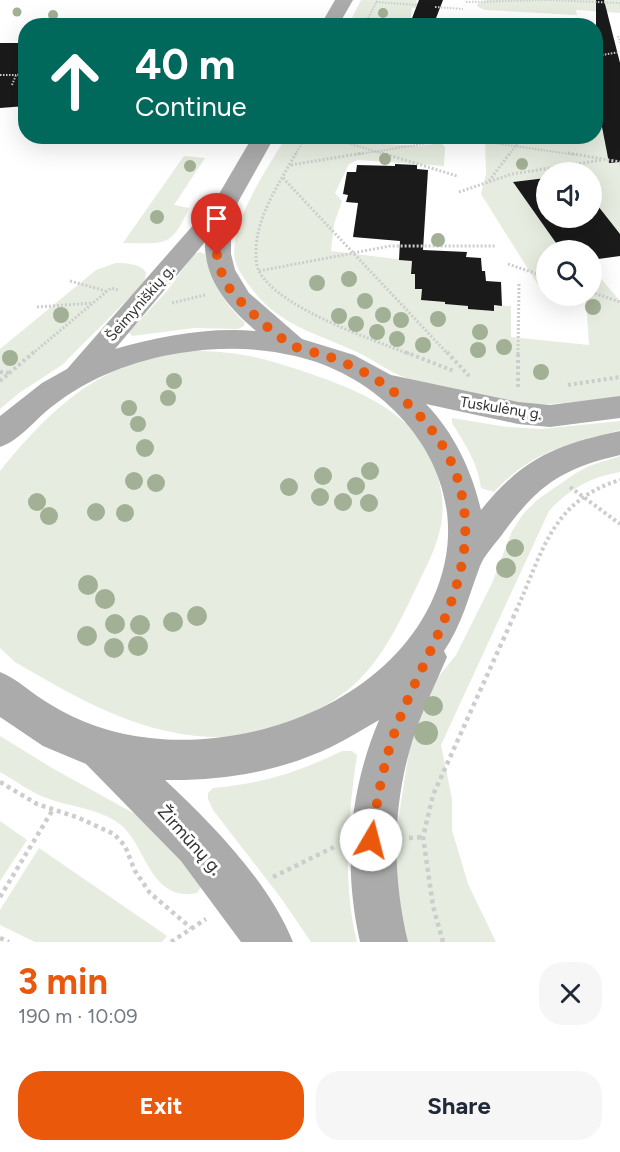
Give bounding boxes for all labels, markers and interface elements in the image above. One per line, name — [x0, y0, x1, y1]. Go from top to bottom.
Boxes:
text: 40 m — [135, 39, 235, 90]
icon: ahead — [36, 42, 114, 120]
text: Continue — [135, 90, 247, 123]
map controls — [536, 162, 602, 306]
button: sound — [536, 162, 602, 228]
pin — [191, 193, 242, 255]
icon: arrive — [200, 202, 233, 235]
button: search — [536, 240, 602, 306]
street label: Šeimyniškių g. — [102, 261, 178, 345]
street label: Tuskulėnų g. — [459, 393, 543, 423]
street label: Žirmūnų g. — [153, 801, 227, 879]
position arrow — [339, 808, 403, 872]
text: 3 min — [18, 960, 108, 1003]
button: close — [539, 962, 602, 1025]
text: 190 m · 10:09 — [18, 1004, 138, 1028]
button: Exit — [18, 1071, 304, 1140]
button: Share — [316, 1071, 602, 1140]

